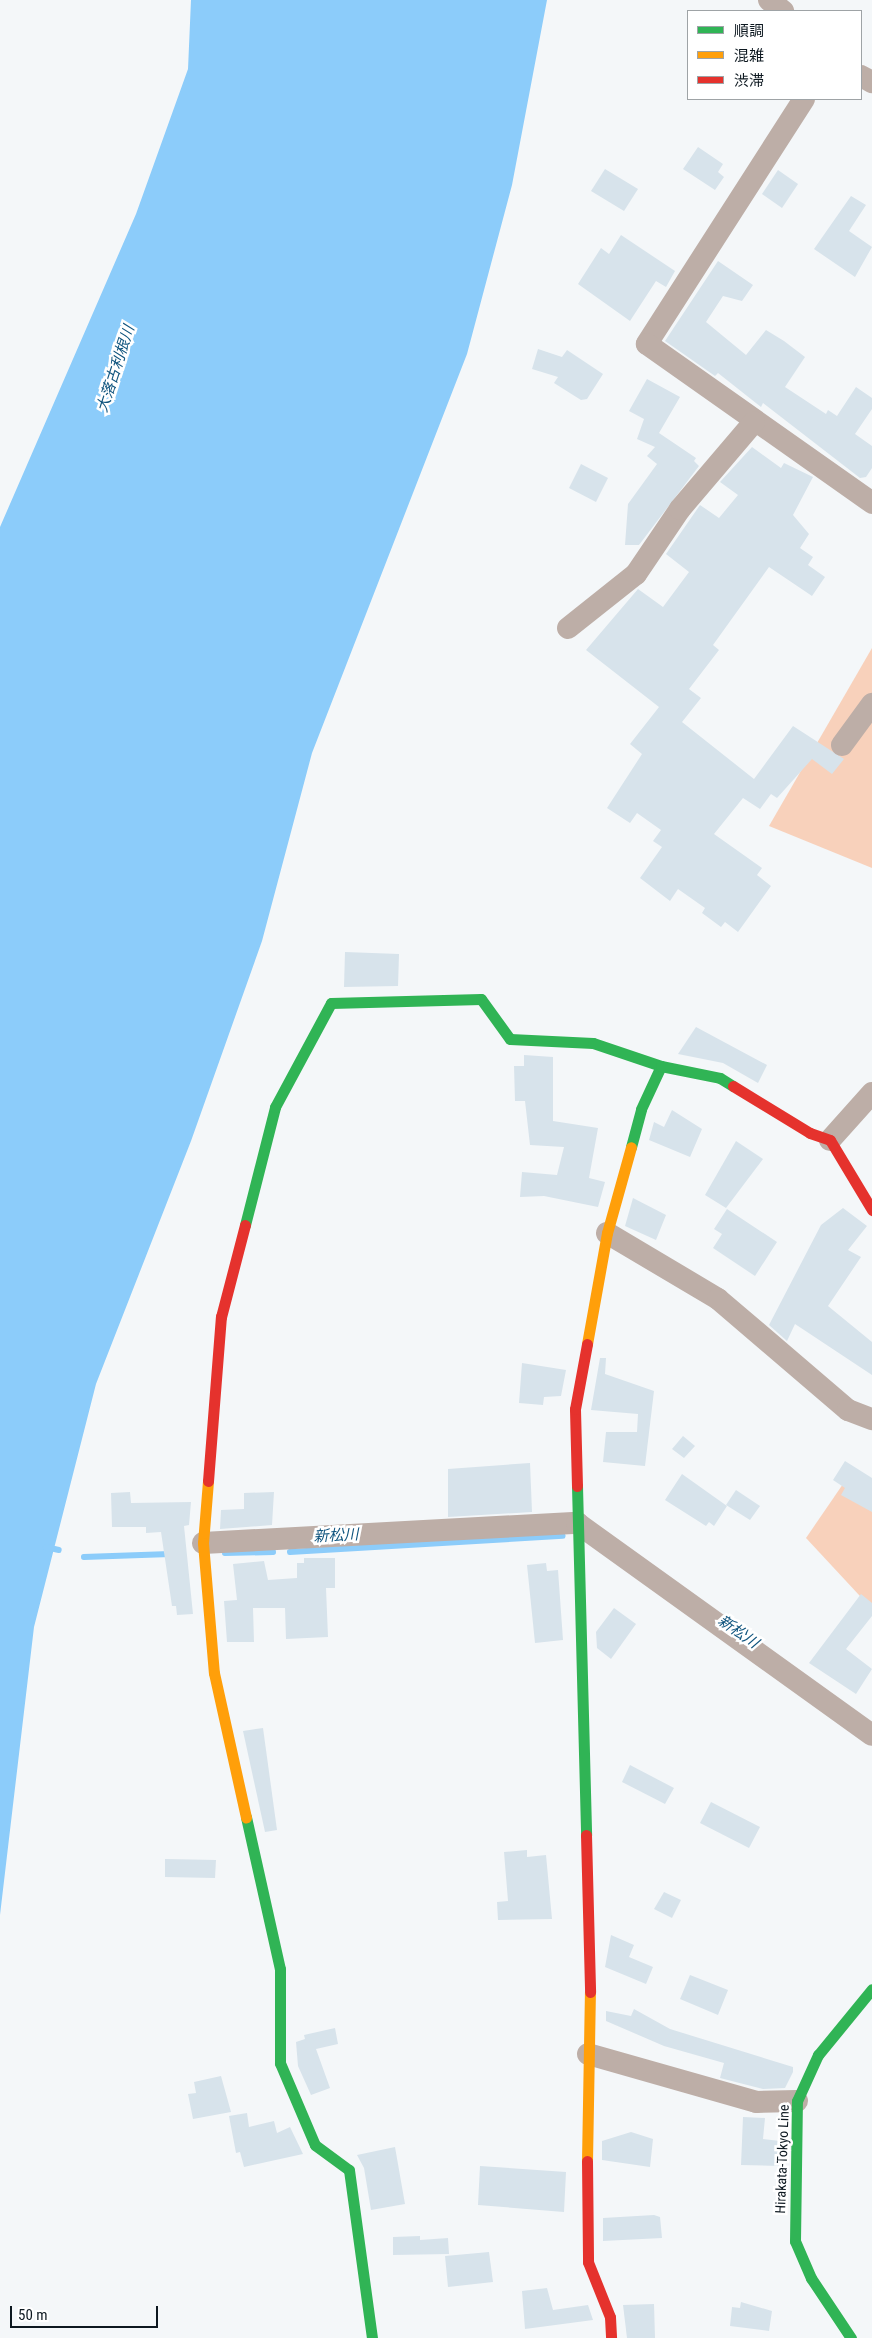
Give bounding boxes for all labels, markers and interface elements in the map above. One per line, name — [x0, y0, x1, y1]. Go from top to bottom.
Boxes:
legend — [687, 10, 862, 100]
text: 順調 — [734, 22, 764, 40]
text: 混雑 — [734, 47, 764, 65]
text: 渋滞 — [734, 72, 764, 90]
water label: 大落古利根川 — [94, 323, 138, 415]
water label: 新松川 — [313, 1526, 359, 1546]
water label: 新松川 — [714, 1612, 762, 1652]
street label: Hirakata-Tokyo Line — [772, 2104, 792, 2214]
scale bar — [12, 2296, 160, 2328]
text: 50 m — [18, 2306, 48, 2324]

